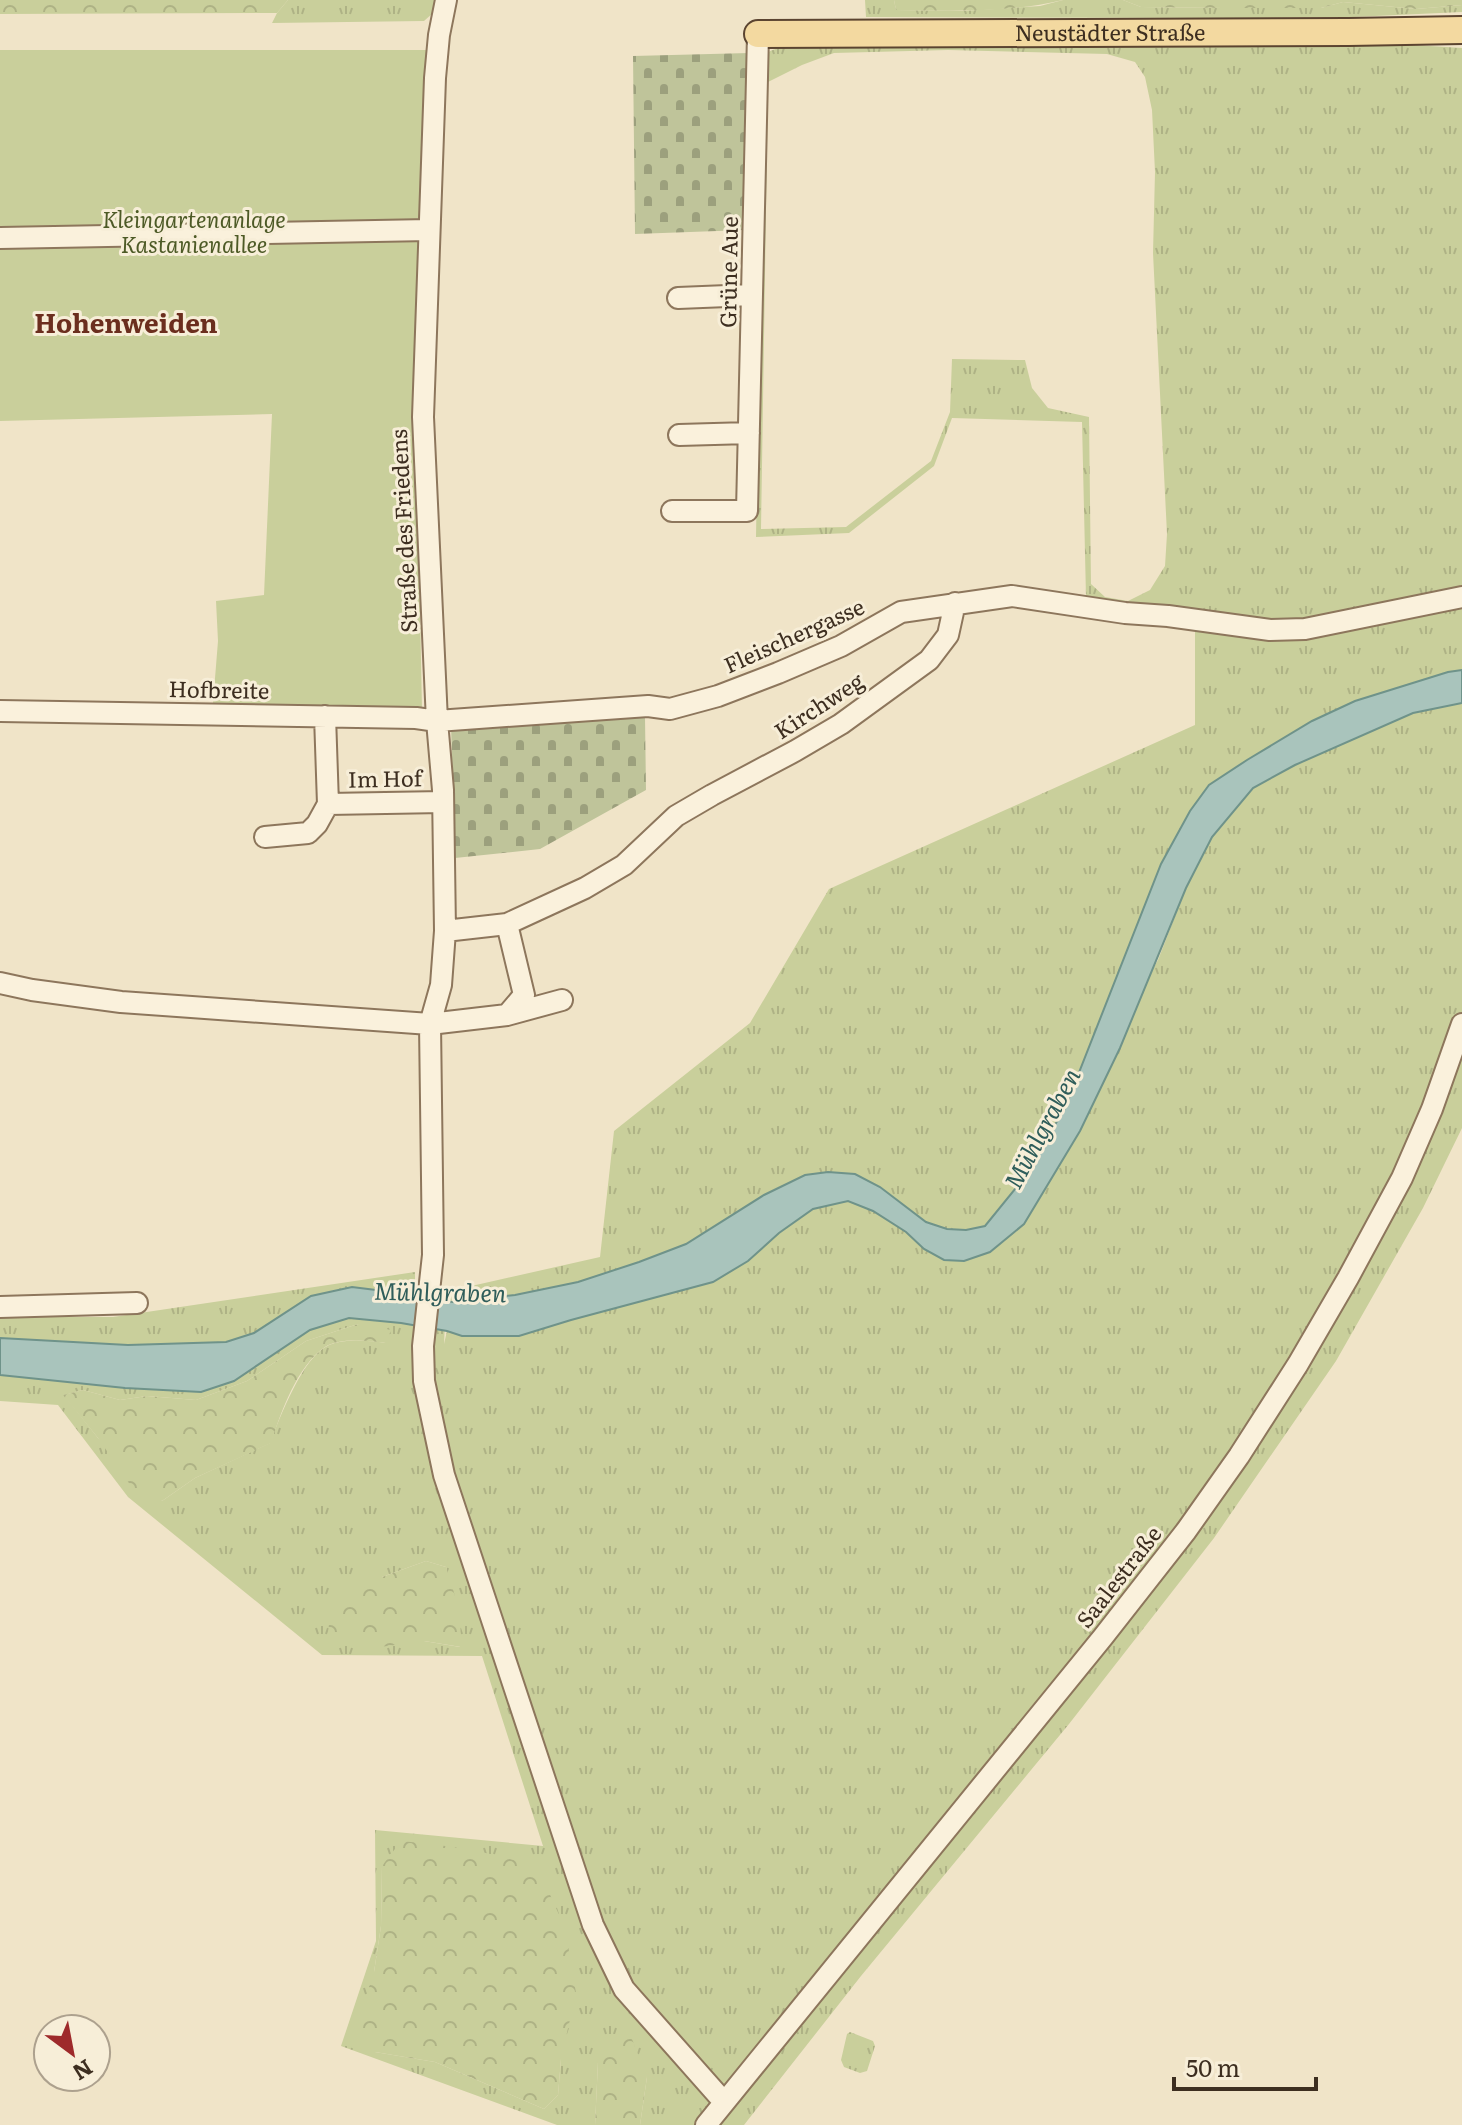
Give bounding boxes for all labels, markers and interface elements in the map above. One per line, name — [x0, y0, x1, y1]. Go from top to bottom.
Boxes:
street label: Neustädter Straße — [1015, 14, 1205, 48]
park label: Kleingartenanlage Kastanienallee — [102, 202, 286, 260]
street label: Grüne Aue — [710, 216, 745, 328]
district label: Hohenweiden — [34, 302, 218, 341]
street label: Straße des Friedens — [381, 428, 424, 634]
street label: Fleischergasse — [718, 589, 869, 680]
street label: Kirchweg — [767, 663, 870, 746]
street label: Hofbreite — [168, 671, 270, 706]
street label: Im Hof — [347, 760, 424, 795]
water label: Mühlgraben — [994, 1061, 1087, 1194]
water label: Mühlgraben — [374, 1272, 506, 1309]
street label: Saalestraße — [1067, 1518, 1168, 1634]
north arrow — [32, 2013, 112, 2093]
scale bar — [1174, 2041, 1316, 2091]
text: 50 m — [1186, 2049, 1240, 2084]
text: N — [67, 2052, 100, 2090]

